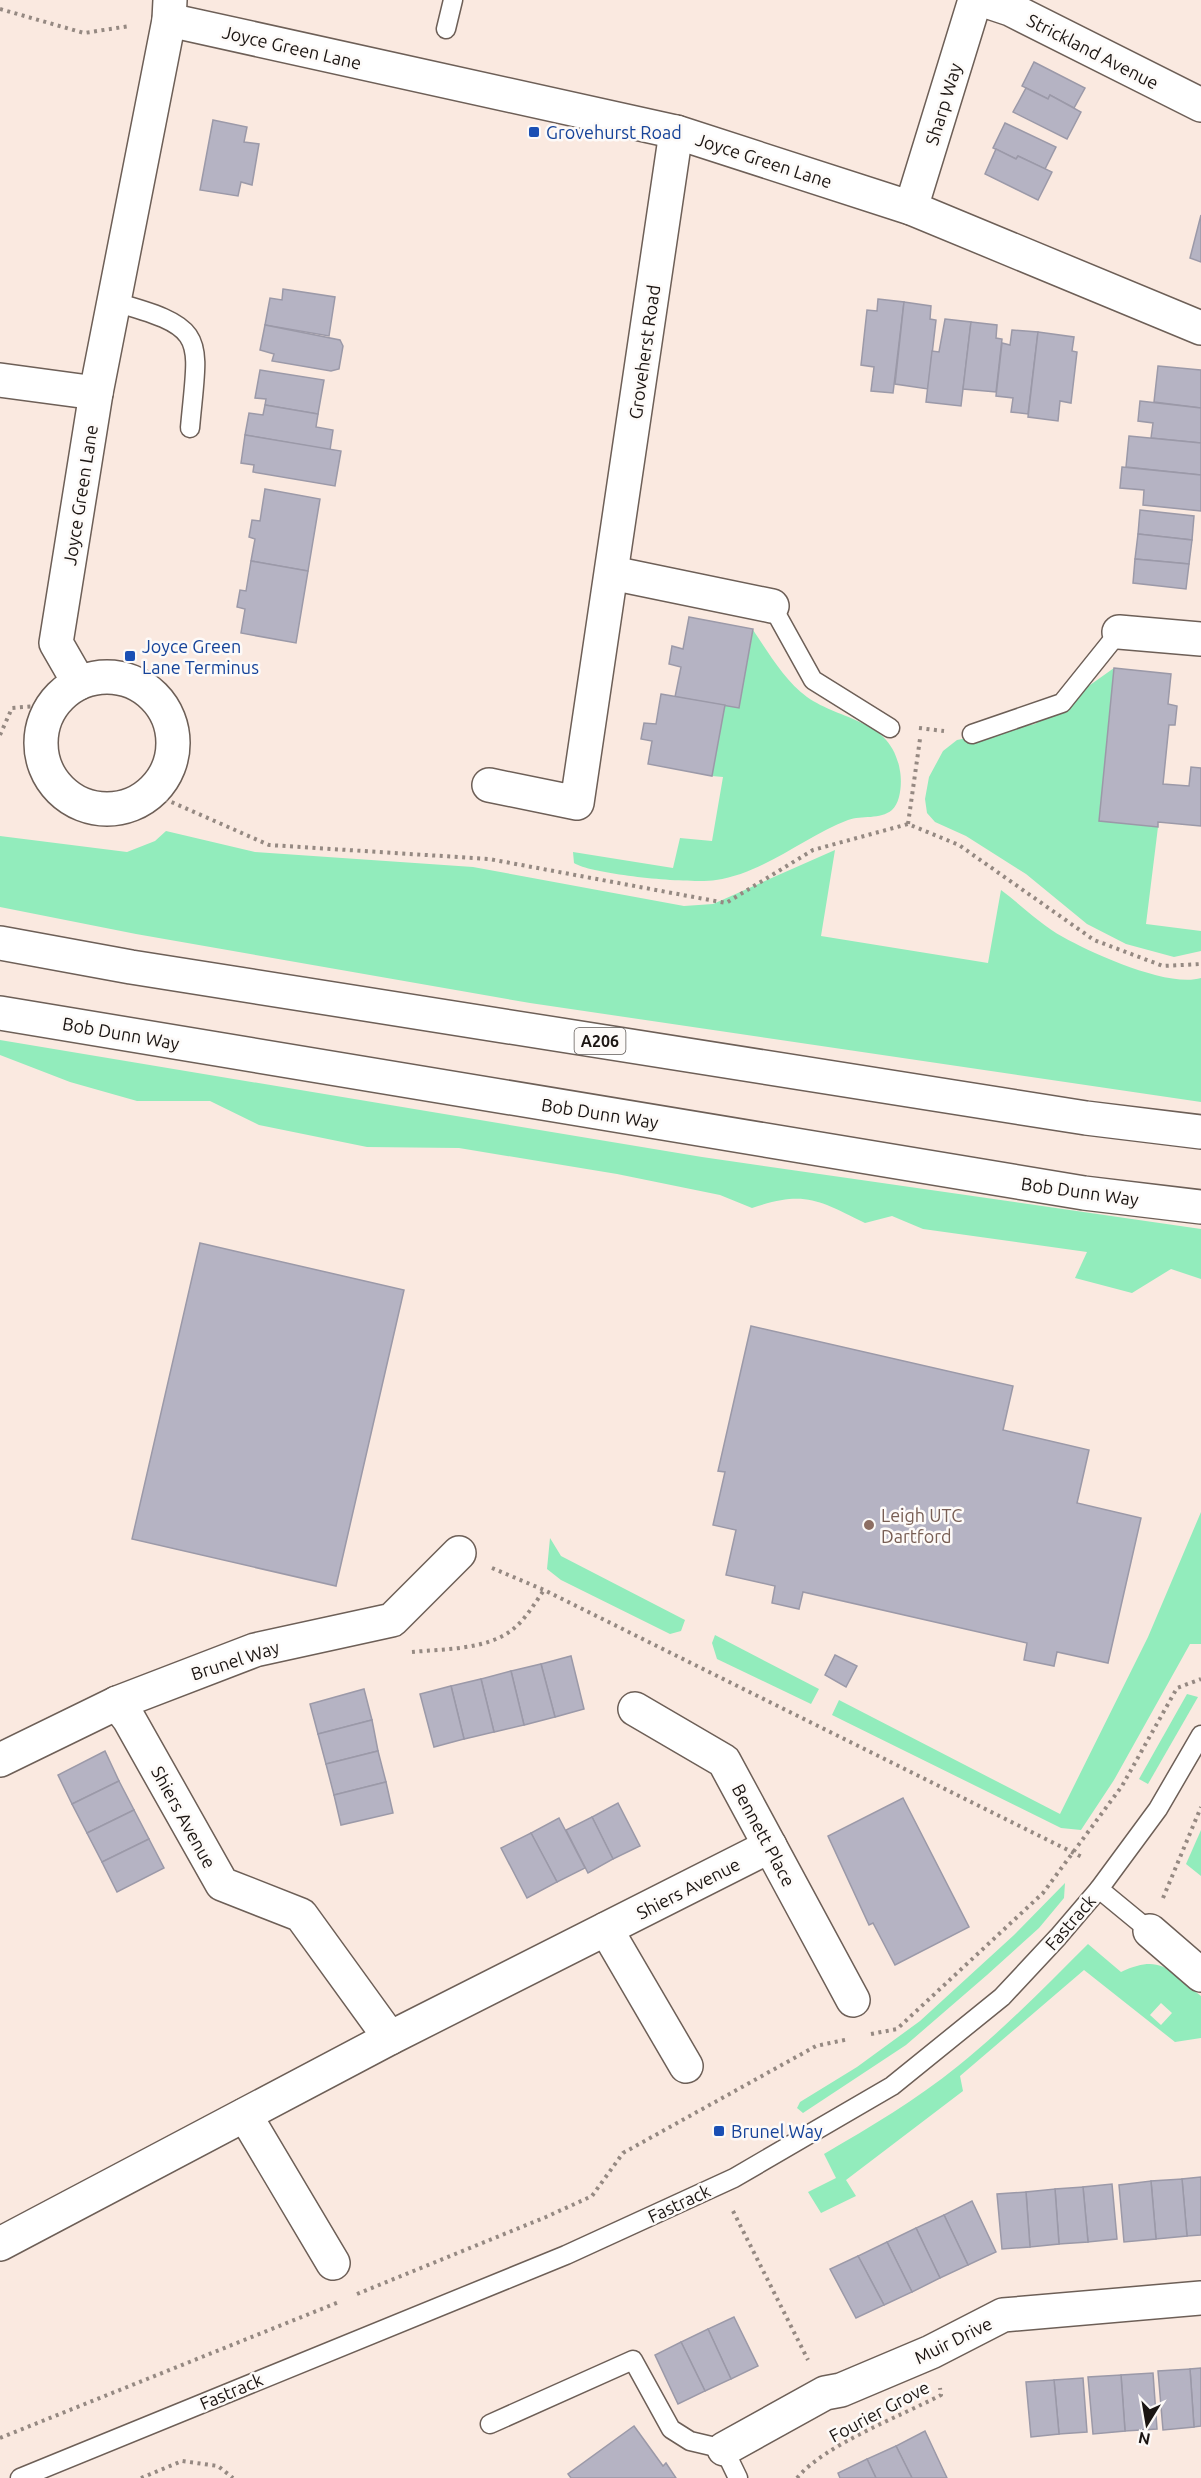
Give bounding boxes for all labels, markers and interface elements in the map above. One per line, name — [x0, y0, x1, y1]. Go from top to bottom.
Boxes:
street label: Strickland Avenue — [1024, 9, 1162, 93]
street label: Joyce Green Lane — [221, 21, 363, 73]
street label: Sharp Way — [921, 60, 965, 147]
place label: Grovehurst Road — [546, 122, 682, 142]
marker: Grovehurst Road — [527, 125, 541, 139]
street label: Joyce Green Lane — [693, 129, 835, 191]
street label: Groveherst Road — [625, 284, 663, 420]
street label: Joyce Green Lane — [59, 423, 101, 567]
place label: Joyce Green Lane Terminus — [142, 636, 259, 677]
marker: Joyce Green Lane Terminus — [123, 649, 137, 663]
street label: Bob Dunn Way — [61, 1013, 181, 1053]
road number: A206 — [574, 1028, 626, 1054]
street label: Bob Dunn Way — [540, 1094, 660, 1132]
street label: Bob Dunn Way — [1020, 1173, 1140, 1209]
place label: Leigh UTC Dartford — [881, 1505, 962, 1546]
marker: Leigh UTC Dartford — [862, 1518, 876, 1532]
street label: Brunel Way — [188, 1636, 282, 1684]
street label: Shiers Avenue — [148, 1763, 220, 1871]
street label: Bennett Place — [729, 1780, 799, 1890]
street label: Shiers Avenue — [633, 1853, 743, 1923]
street label: Fastrack — [1041, 1890, 1099, 1954]
place label: Brunel Way — [731, 2121, 823, 2141]
marker: Brunel Way — [712, 2124, 726, 2138]
street label: Fastrack — [645, 2180, 713, 2226]
street label: Muir Drive — [911, 2313, 995, 2367]
street label: Fastrack — [197, 2369, 265, 2413]
street label: Fourier Grove — [826, 2376, 932, 2446]
north arrow — [1117, 2394, 1177, 2454]
text: N — [1137, 2429, 1152, 2449]

